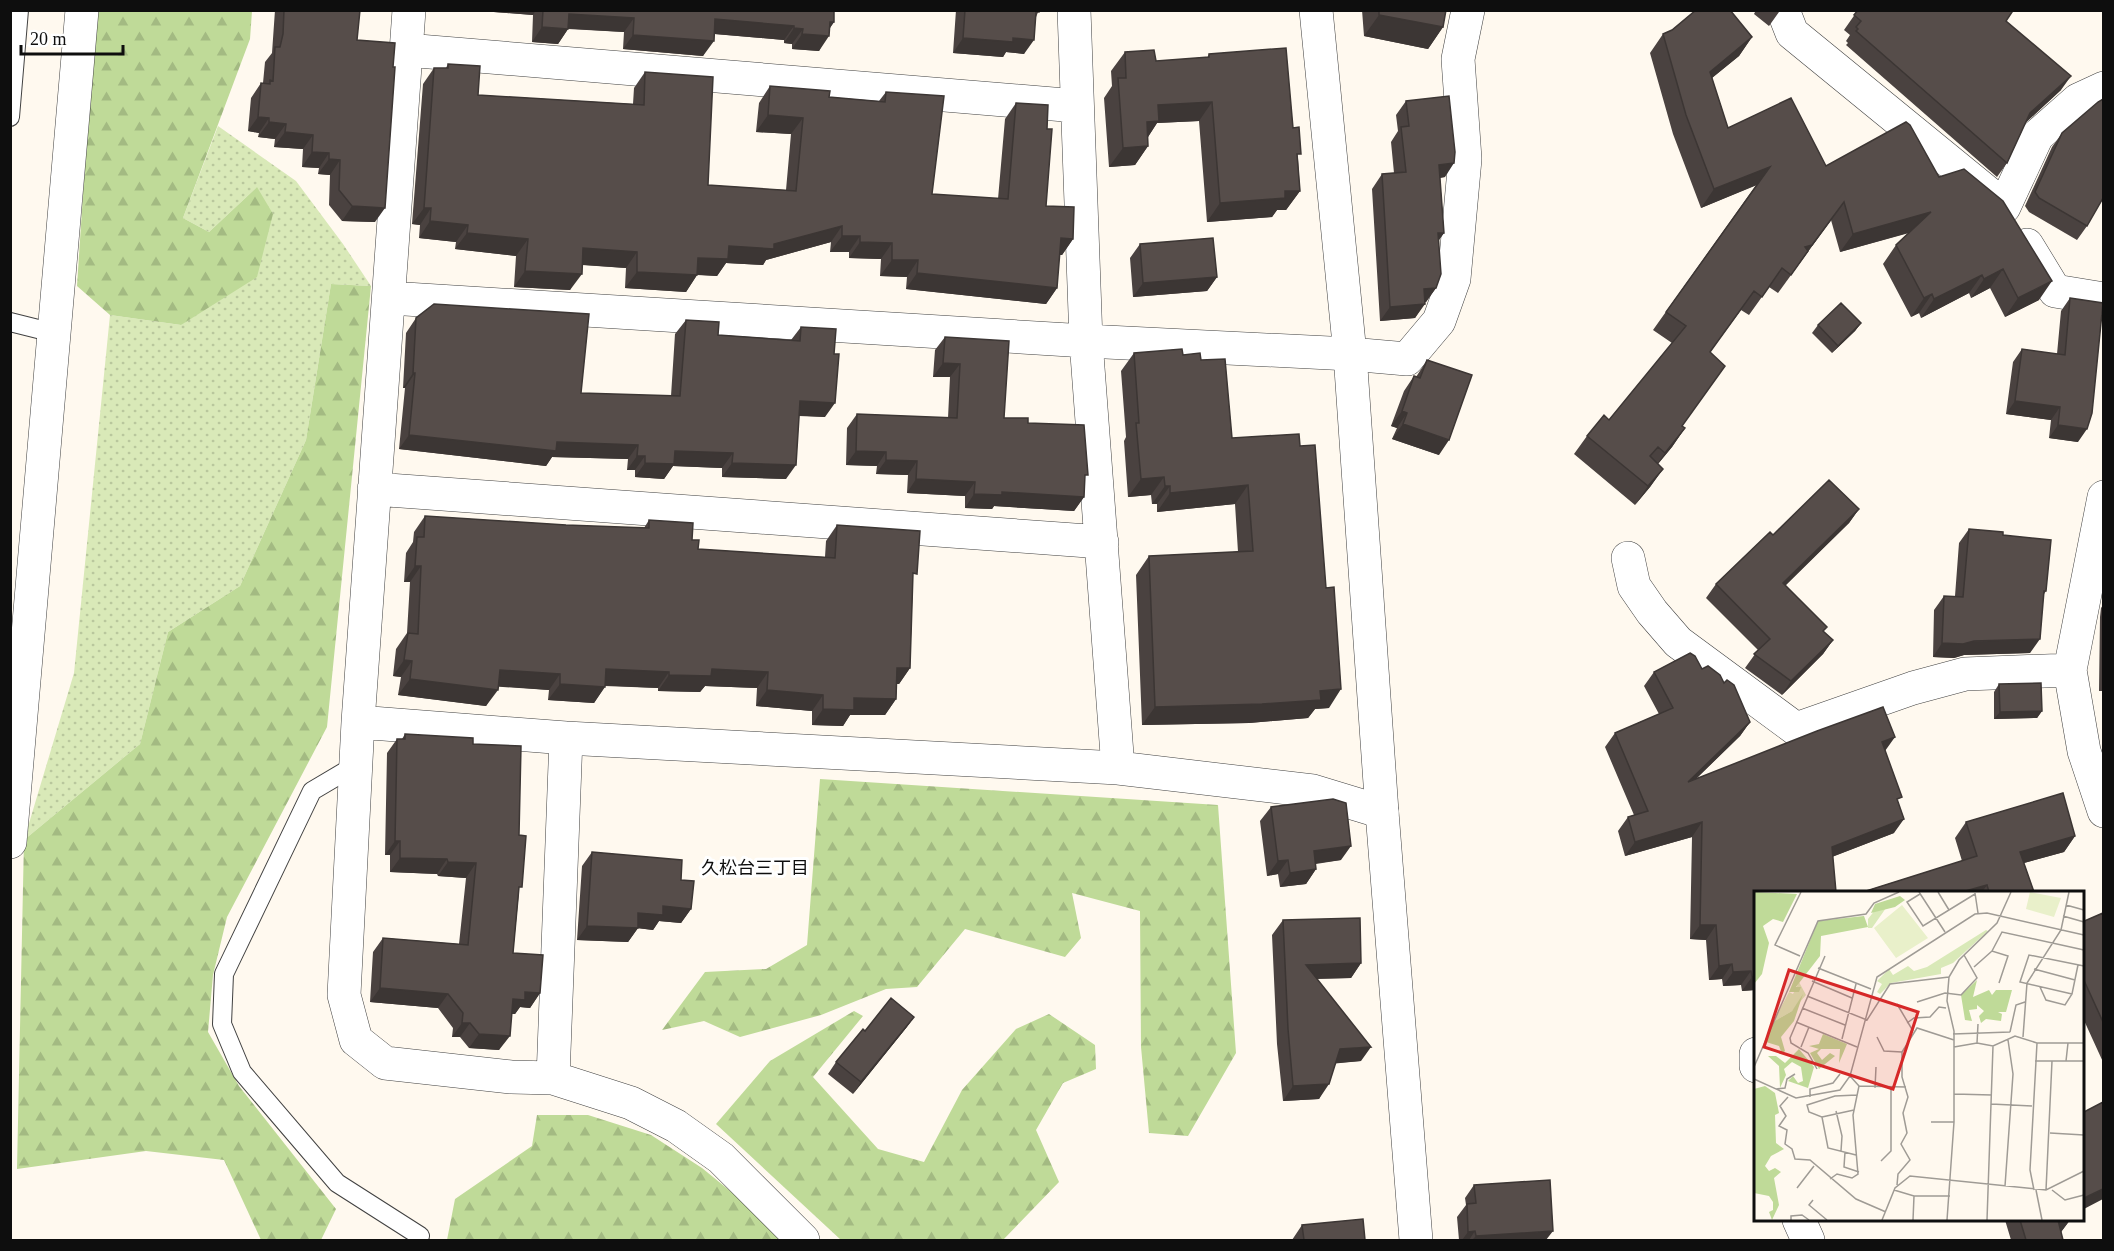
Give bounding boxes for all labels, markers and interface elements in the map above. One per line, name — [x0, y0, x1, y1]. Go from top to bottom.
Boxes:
scale bar — [21, 18, 123, 56]
text: 20 m — [30, 29, 67, 49]
district label: 久松台三丁目 — [701, 858, 809, 878]
inset map — [1754, 891, 2084, 1221]

